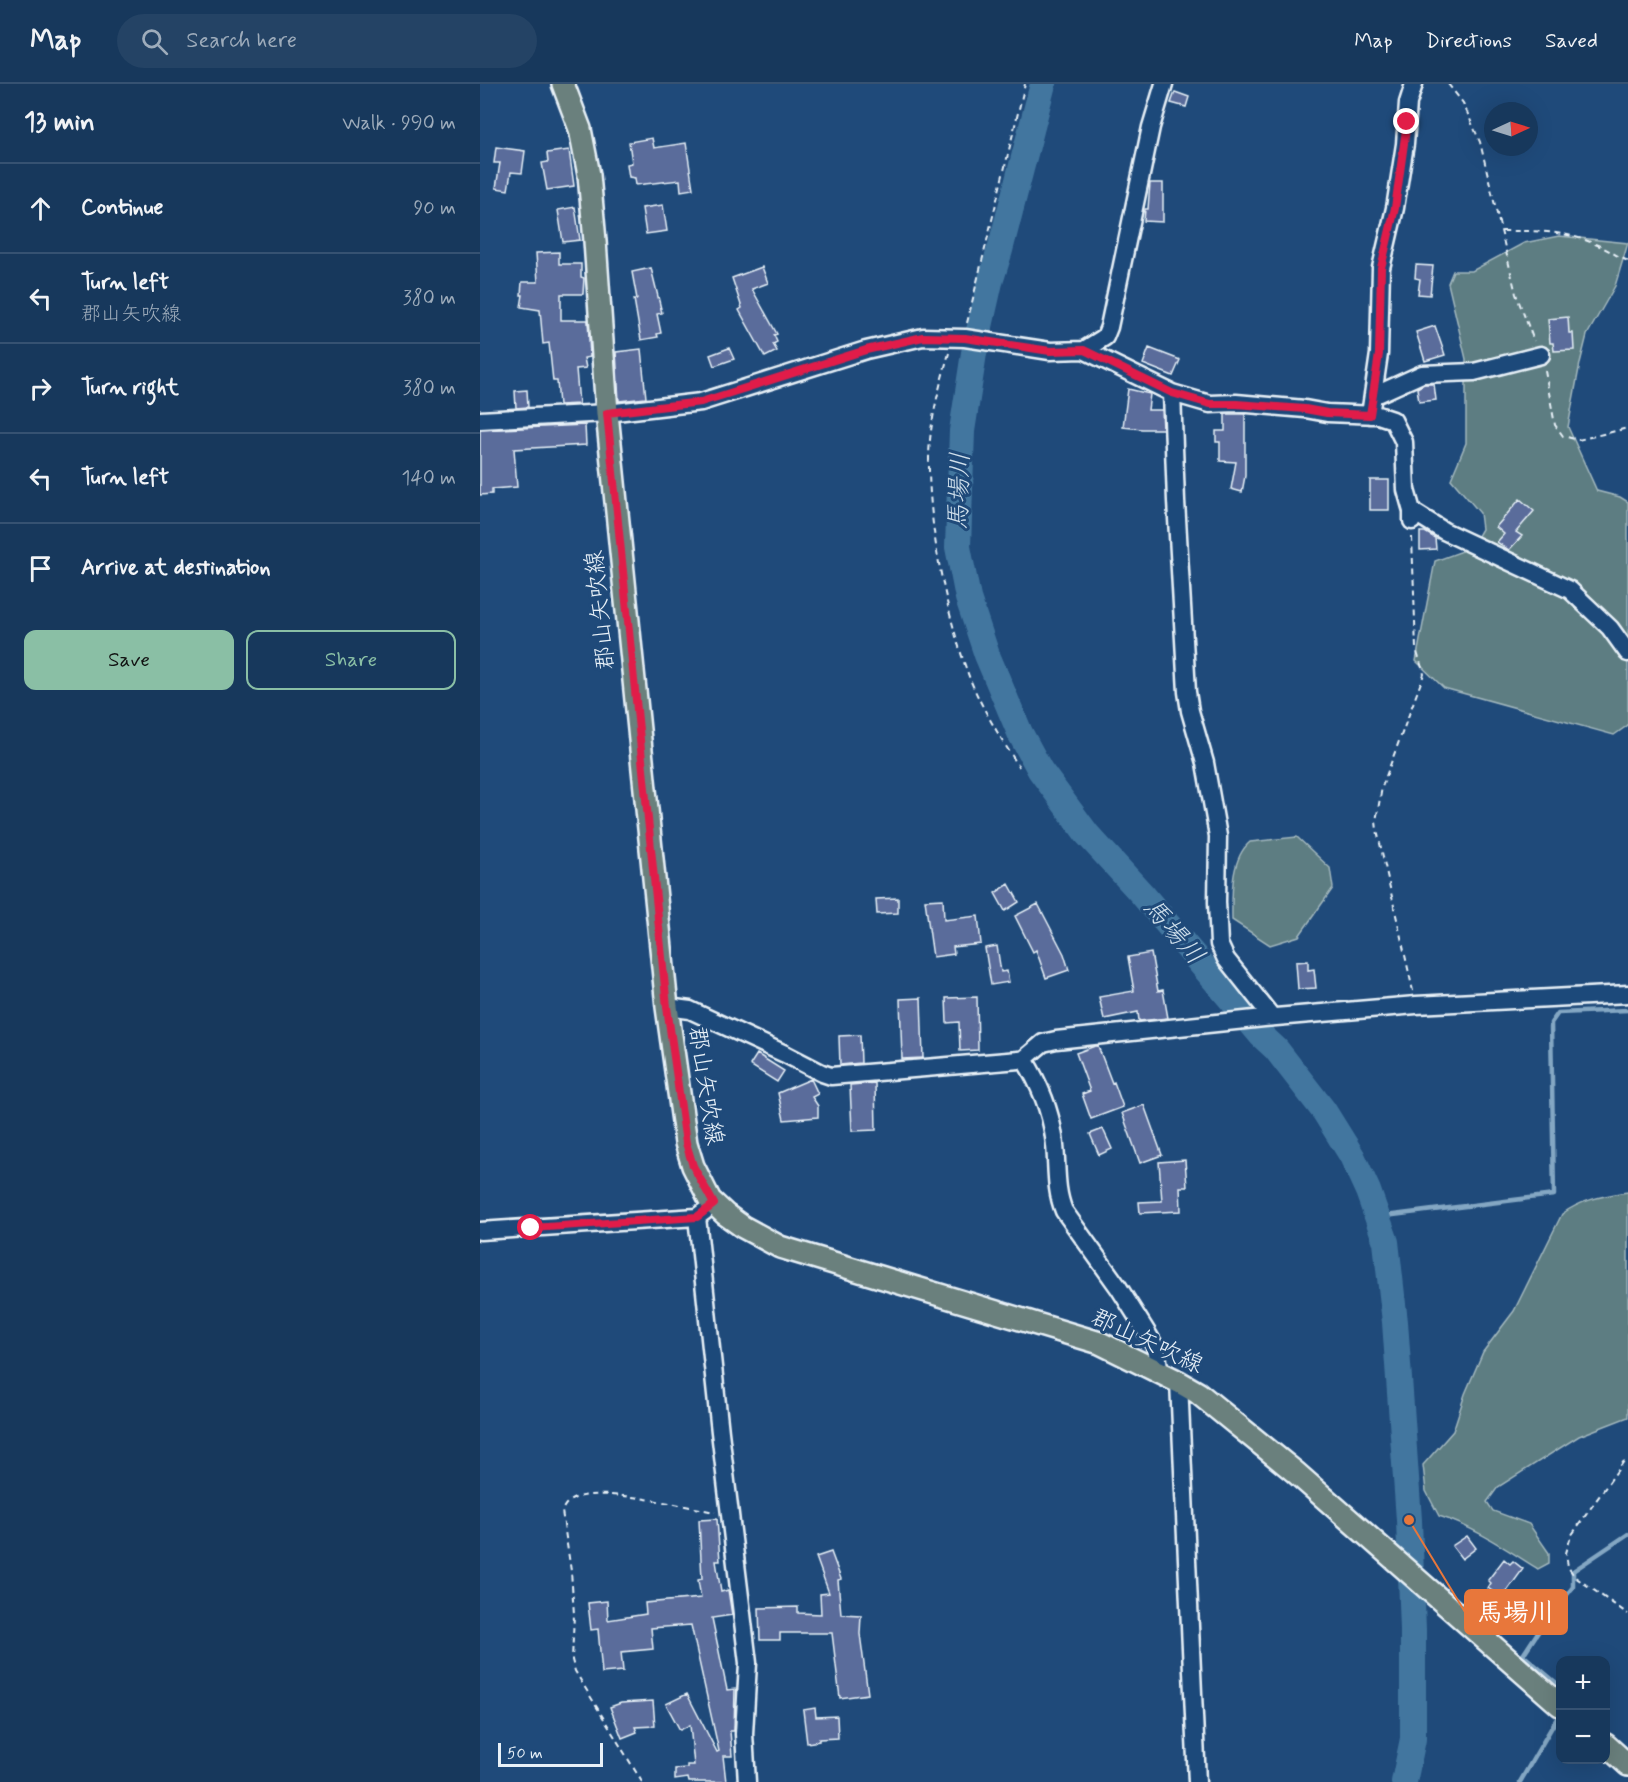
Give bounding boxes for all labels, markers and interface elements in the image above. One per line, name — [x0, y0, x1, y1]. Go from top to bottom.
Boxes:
search box — [117, 14, 537, 68]
text: Map — [30, 23, 81, 60]
icon: search — [138, 25, 171, 58]
text: Search here — [186, 27, 297, 55]
text: Map — [1354, 27, 1393, 55]
text: Directions — [1426, 27, 1512, 55]
text: Saved — [1545, 27, 1598, 55]
north arrow — [1484, 102, 1538, 156]
text: 13 min — [24, 106, 95, 140]
route end — [1393, 108, 1419, 134]
text: Walk · 990 m — [342, 110, 456, 137]
icon: ahead — [24, 192, 57, 225]
text: Continue — [81, 194, 163, 222]
text: 90 m — [413, 195, 456, 222]
text: Turn left — [81, 269, 169, 297]
icon: left — [24, 282, 57, 315]
text: 380 m — [403, 285, 456, 312]
text: 郡山矢吹線 — [81, 301, 181, 328]
icon: right — [24, 372, 57, 405]
text: Turn right — [81, 374, 179, 402]
text: 380 m — [403, 375, 456, 402]
water label: 馬場川 — [942, 451, 978, 531]
icon: left — [24, 462, 57, 495]
text: Turn left — [81, 464, 169, 492]
text: 140 m — [402, 465, 456, 492]
street label: 郡山矢吹線 — [579, 549, 623, 671]
icon: arrive — [24, 552, 57, 585]
text: Arrive at destination — [81, 554, 271, 582]
button: Save — [24, 630, 234, 690]
button: Share — [246, 630, 456, 690]
water label: 馬場川 — [1135, 891, 1211, 973]
street label: 郡山矢吹線 — [680, 1024, 730, 1148]
route start — [517, 1214, 543, 1240]
street label: 郡山矢吹線 — [1086, 1303, 1208, 1381]
callout: 馬場川 — [1465, 1590, 1567, 1634]
text: 馬場川 — [1477, 1597, 1555, 1631]
map controls — [1556, 1656, 1610, 1764]
button: + — [1556, 1656, 1610, 1710]
button: − — [1556, 1710, 1610, 1764]
scale bar — [498, 1740, 603, 1768]
text: 50 m — [507, 1743, 543, 1764]

